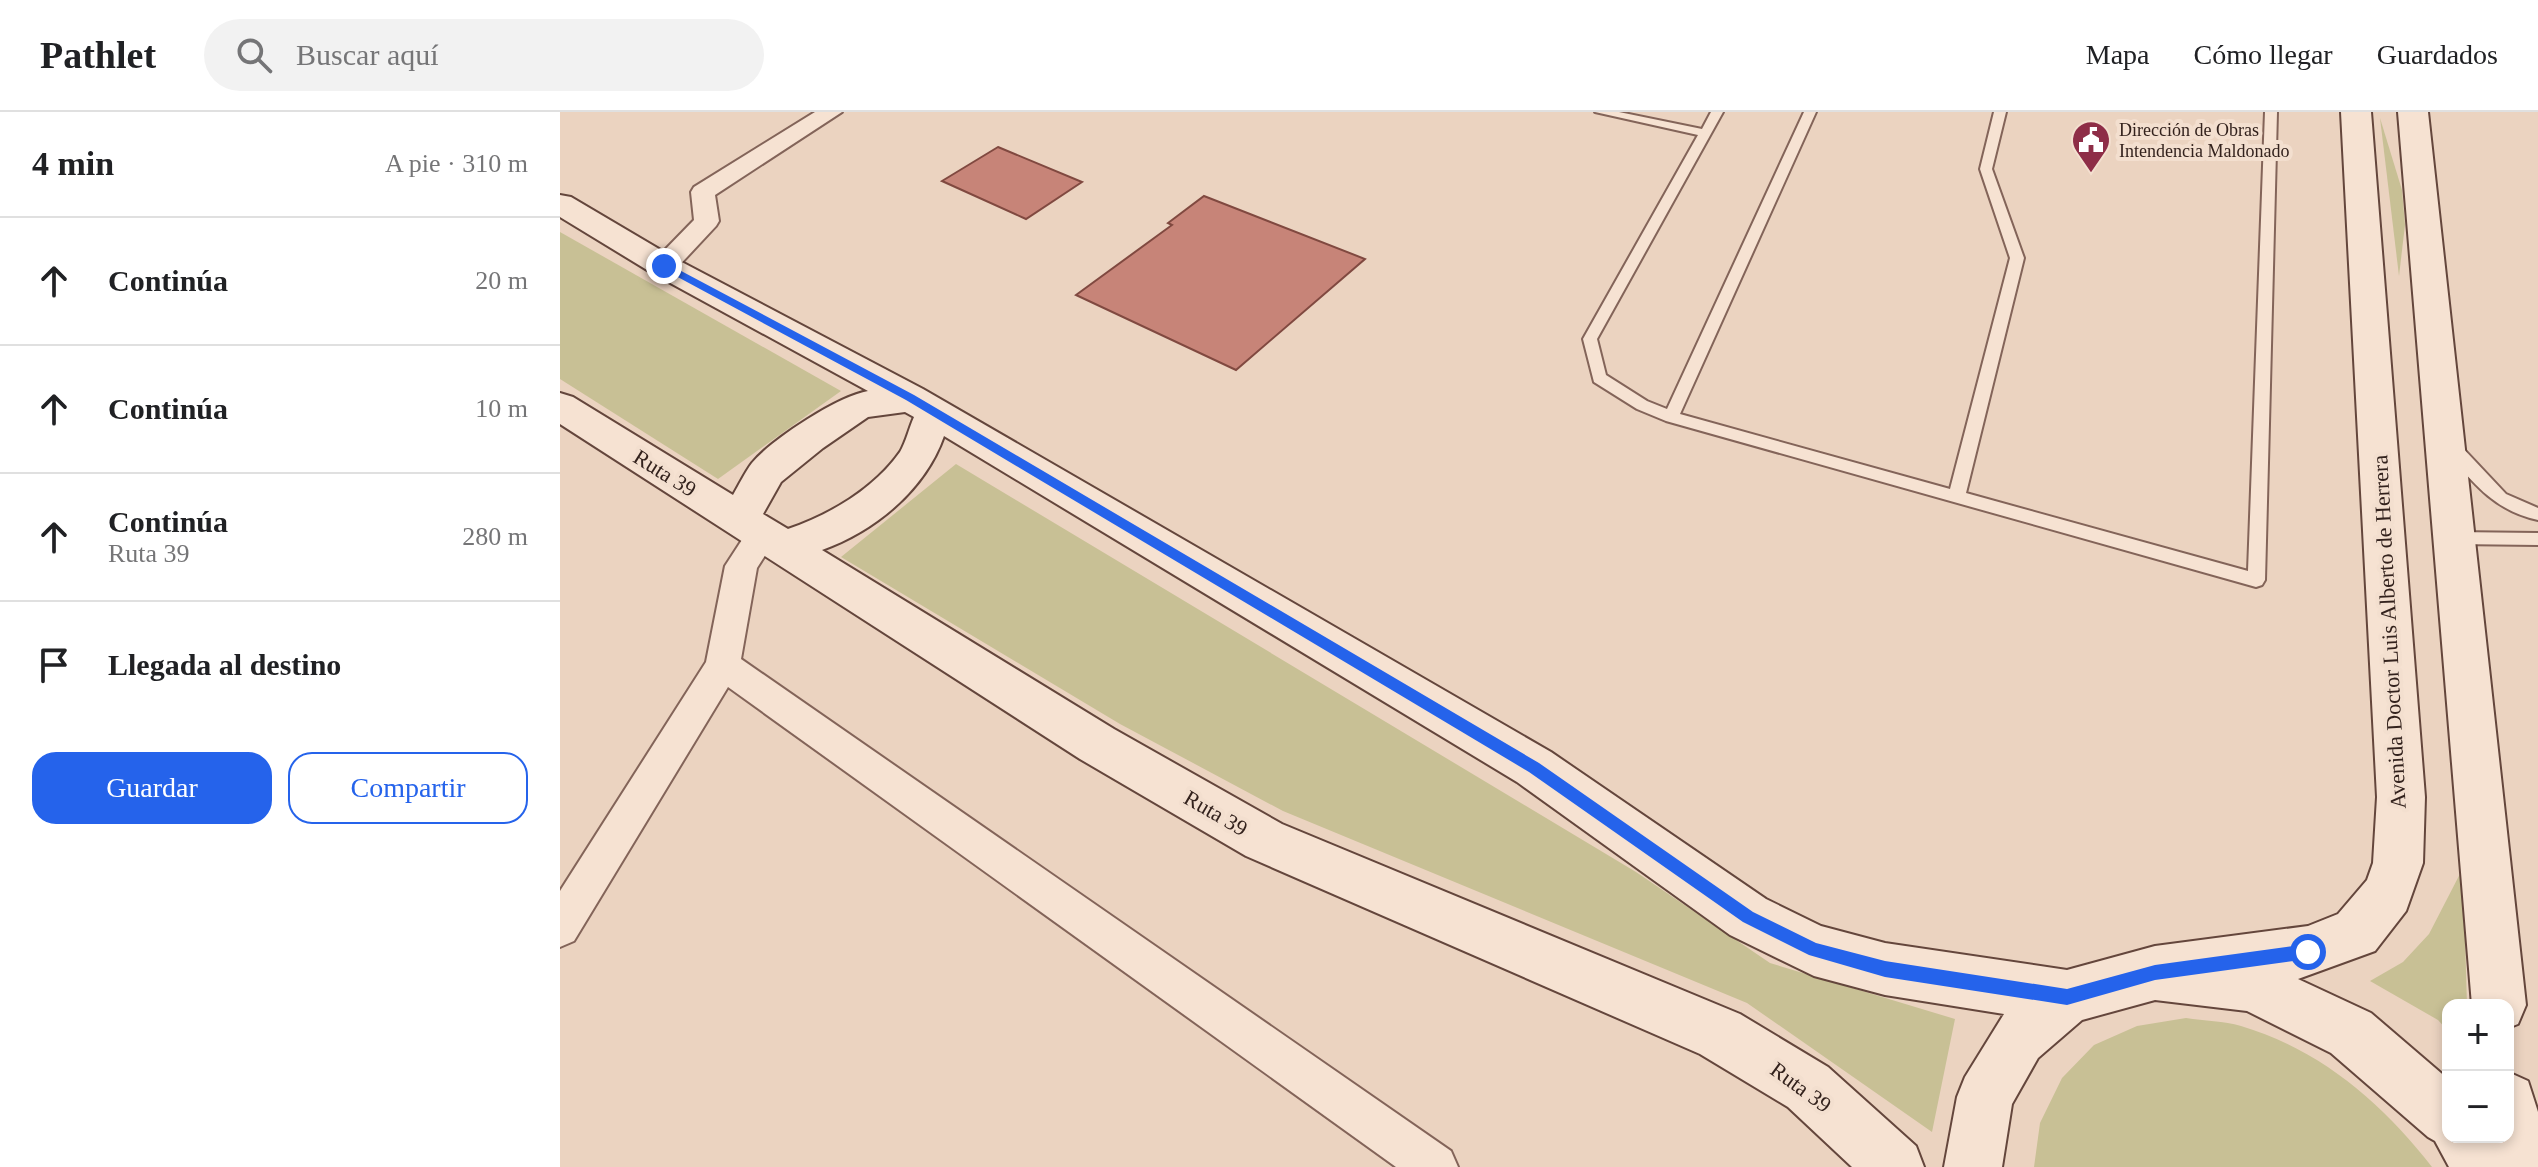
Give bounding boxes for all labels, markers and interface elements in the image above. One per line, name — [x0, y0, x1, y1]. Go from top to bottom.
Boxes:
search box — [204, 19, 764, 91]
icon: search — [232, 33, 276, 77]
text: Pathlet — [40, 34, 156, 76]
text: Buscar aquí — [296, 38, 439, 71]
text: Mapa — [2086, 39, 2150, 70]
text: Cómo llegar — [2194, 39, 2333, 70]
text: Guardados — [2377, 39, 2498, 70]
public building icon: Dirección de Obras Intendencia Maldonado — [2070, 119, 2112, 174]
place label: Dirección de Obras Intendencia Maldonado — [2119, 120, 2289, 161]
text: 4 min — [32, 145, 114, 182]
text: A pie · 310 m — [385, 149, 528, 178]
route end — [646, 248, 682, 284]
icon: ahead — [32, 259, 76, 303]
text: Continúa — [108, 264, 228, 297]
text: 20 m — [475, 266, 528, 295]
icon: ahead — [32, 387, 76, 431]
text: Continúa — [108, 392, 228, 425]
text: 10 m — [475, 394, 528, 423]
street label: Ruta 39 — [629, 444, 701, 502]
street label: Avenida Doctor Luis Alberto de Herrera — [2367, 454, 2411, 810]
text: Continúa — [108, 505, 228, 538]
icon: ahead — [32, 515, 76, 559]
text: 280 m — [462, 522, 528, 551]
text: Ruta 39 — [108, 539, 190, 568]
icon: arrive — [32, 643, 76, 687]
text: Llegada al destino — [108, 648, 341, 681]
button: Guardar — [32, 752, 272, 824]
button: Compartir — [288, 752, 528, 824]
street label: Ruta 39 — [1180, 785, 1252, 841]
route start — [2290, 934, 2326, 970]
map controls — [2442, 999, 2514, 1143]
button: + — [2442, 999, 2514, 1071]
street label: Ruta 39 — [1766, 1057, 1836, 1117]
button: − — [2442, 1071, 2514, 1143]

